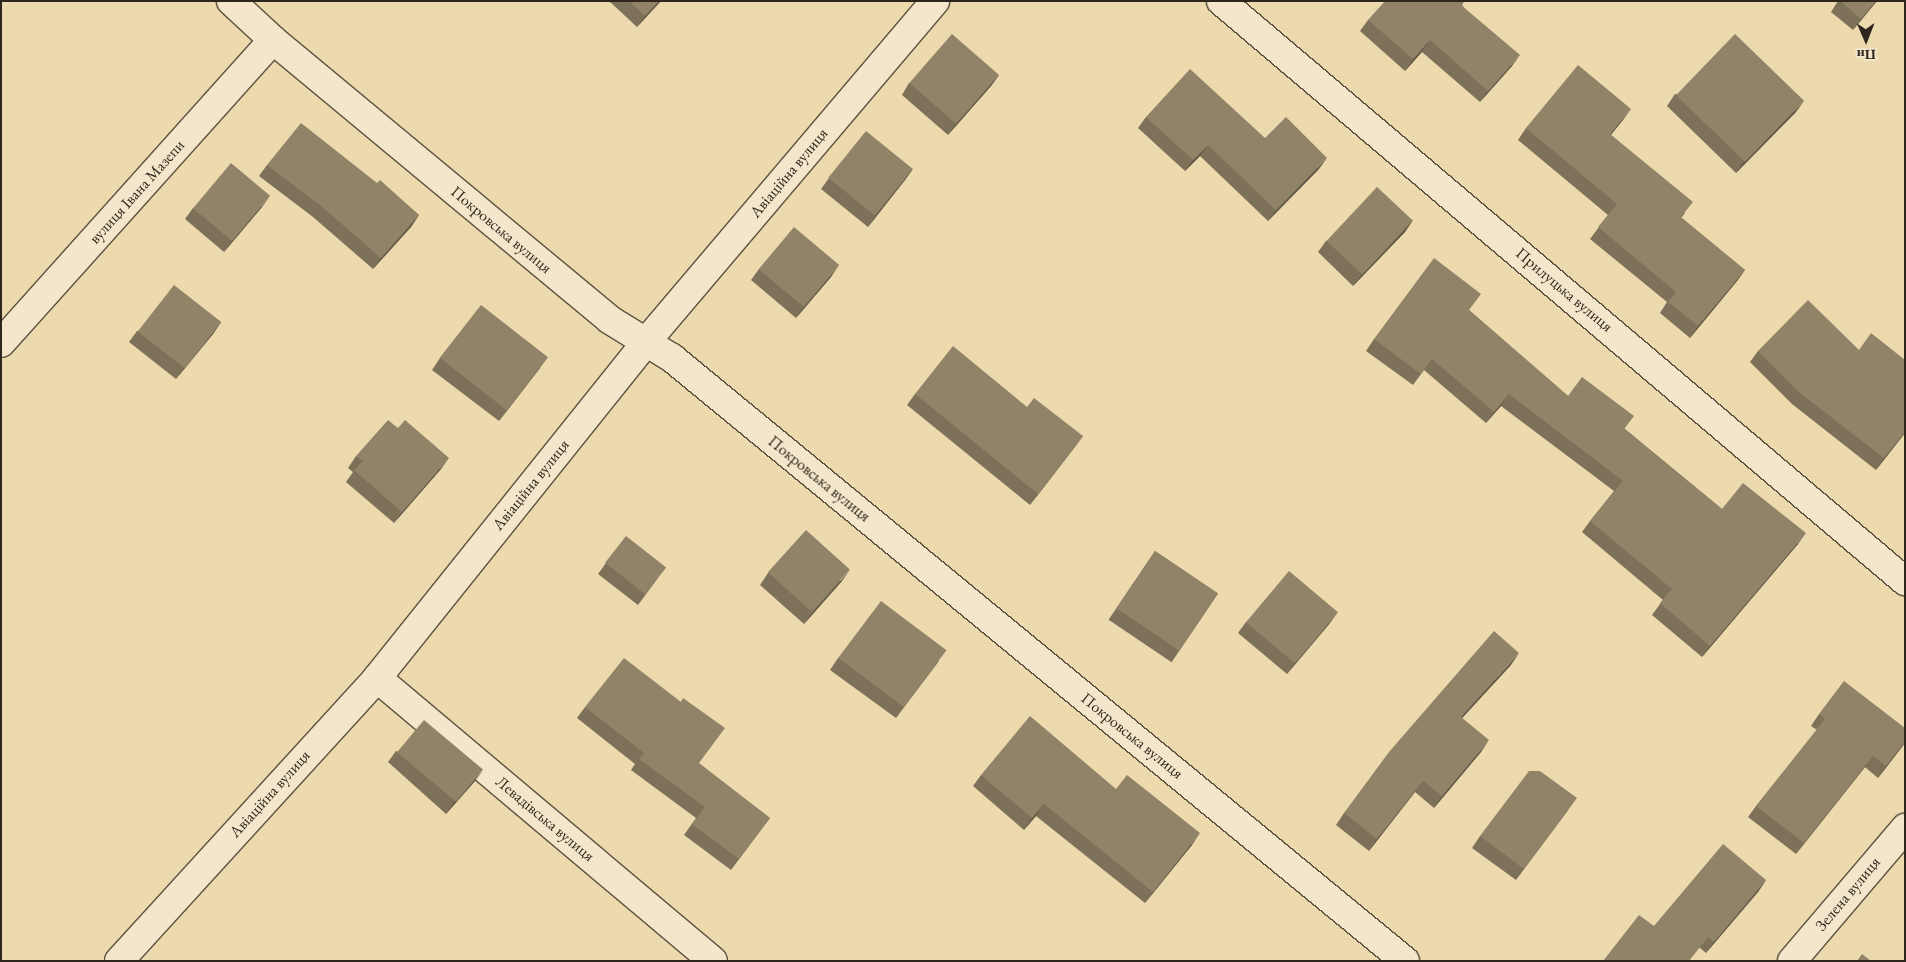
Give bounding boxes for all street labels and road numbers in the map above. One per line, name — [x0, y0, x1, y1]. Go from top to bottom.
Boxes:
street label: Авіаційна вулиця — [746, 124, 832, 222]
street label: вулиця Івана Мазепи — [85, 136, 189, 248]
street label: Покровська вулиця — [447, 182, 555, 278]
street label: Прилуцька вулиця — [1512, 244, 1616, 336]
street label: Покровська вулиця — [764, 432, 874, 526]
street label: Авіаційна вулиця — [489, 436, 573, 534]
street label: Покровська вулиця — [1077, 689, 1187, 783]
street label: Авіаційна вулиця — [226, 746, 314, 842]
street label: Левадівська вулиця — [492, 772, 598, 866]
street label: Зелена вулиця — [1811, 853, 1885, 935]

